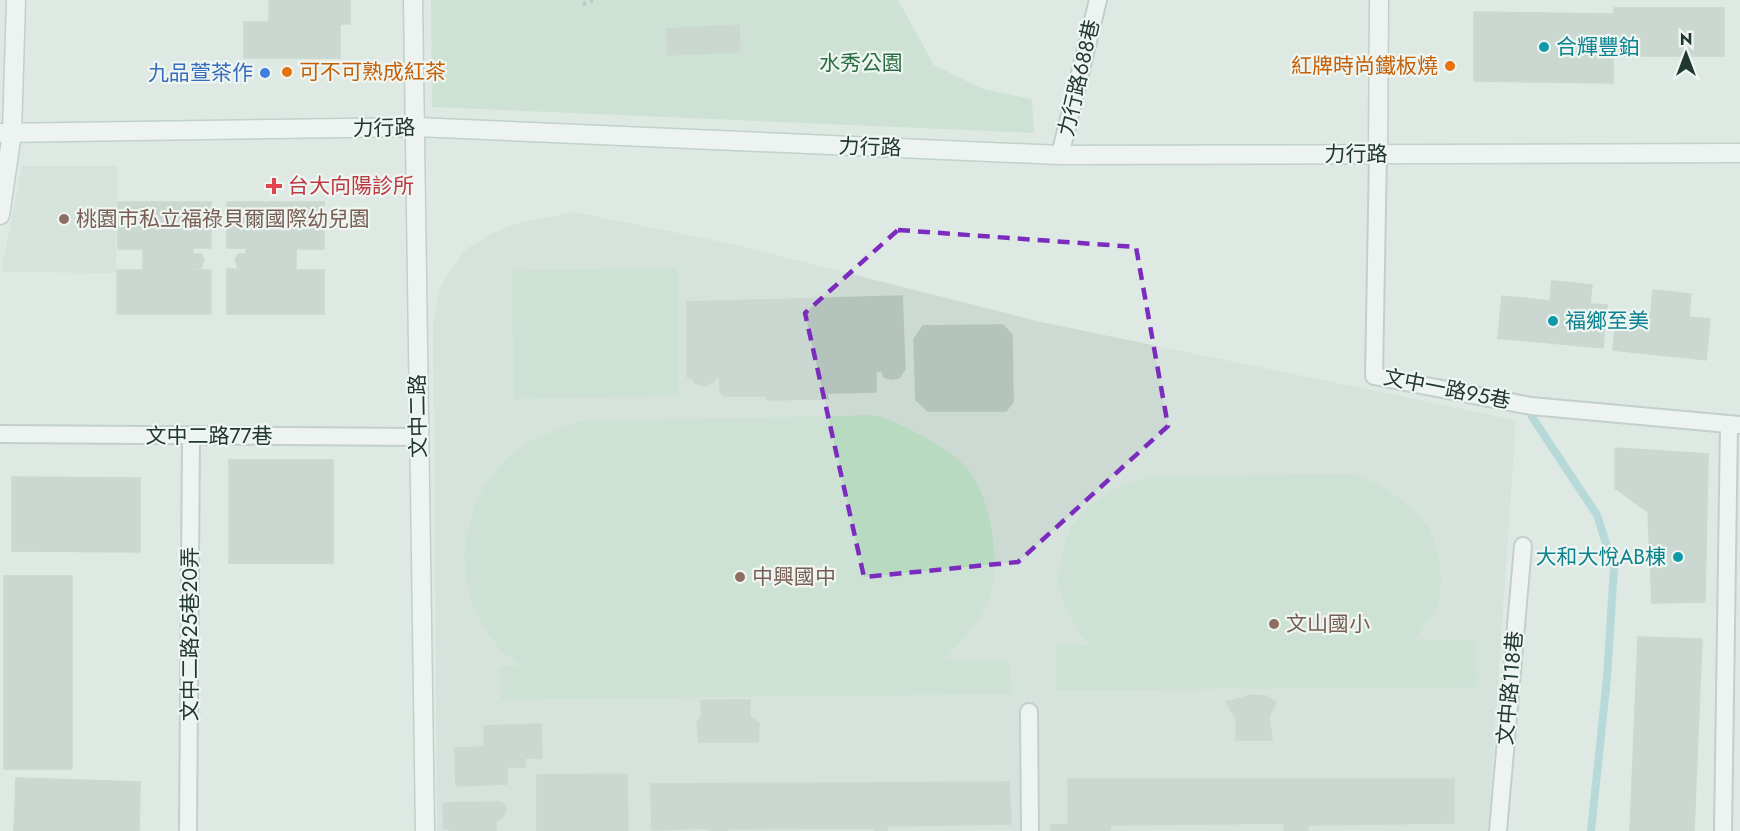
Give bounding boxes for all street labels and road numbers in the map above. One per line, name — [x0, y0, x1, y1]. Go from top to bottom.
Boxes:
street label: 力行路688巷 — [1051, 17, 1107, 139]
street label: 力行路 — [352, 112, 416, 144]
street label: 力行路 — [838, 131, 902, 163]
street label: 力行路 — [1325, 139, 1388, 169]
street label: 文中一路95巷 — [1381, 362, 1513, 416]
street label: 文中二路 — [402, 374, 434, 458]
street label: 文中二路77巷 — [145, 421, 273, 451]
street label: 文中二路25巷20弄 — [175, 547, 205, 721]
street label: 文中路118巷 — [1490, 630, 1530, 746]

